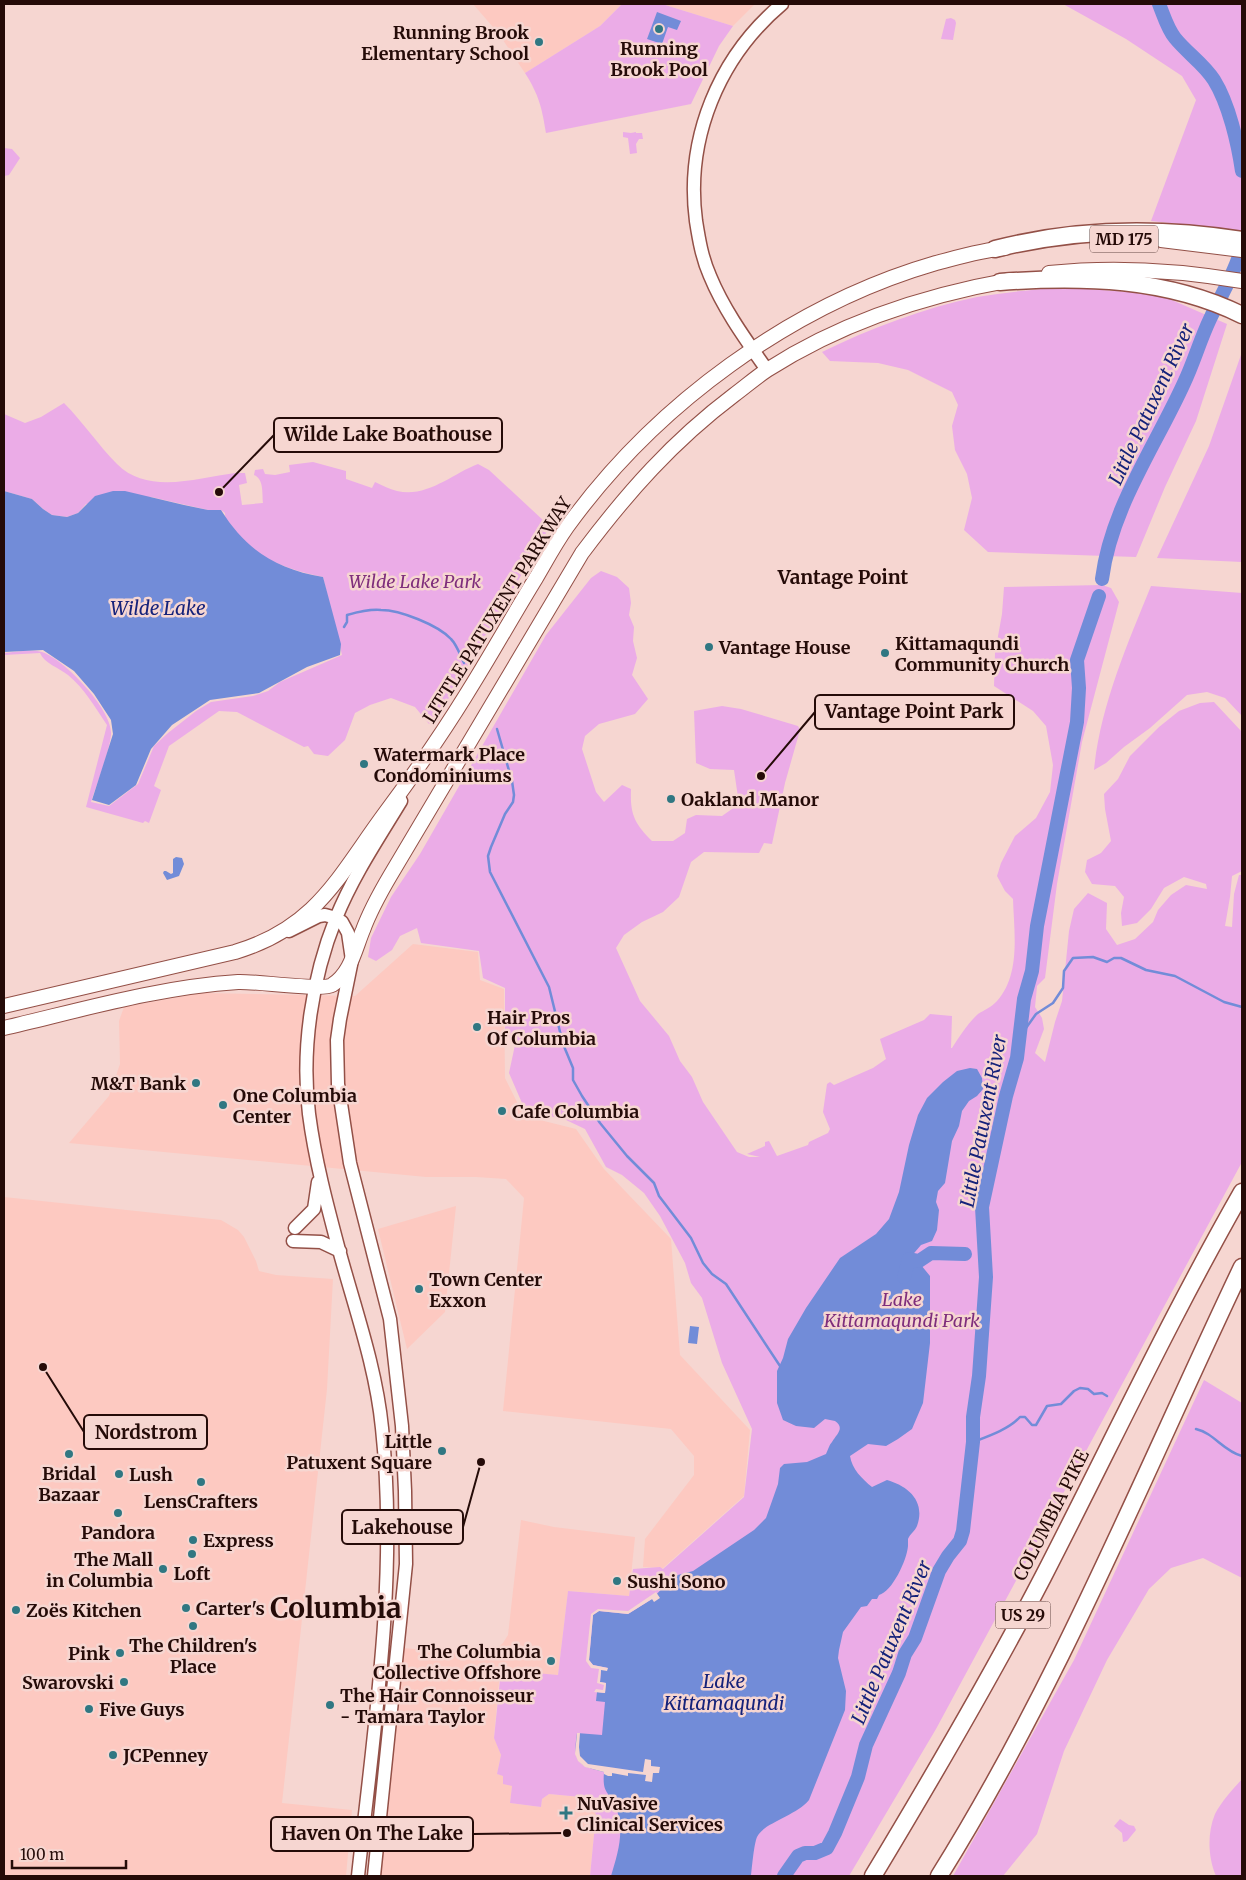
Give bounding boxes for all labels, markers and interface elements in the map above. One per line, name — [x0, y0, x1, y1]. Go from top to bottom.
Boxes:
place label: Running Brook Elementary School — [361, 21, 529, 65]
marker: Running Brook Pool — [653, 23, 665, 35]
marker: Running Brook Elementary School — [533, 36, 545, 48]
place label: Running Brook Pool — [610, 37, 708, 81]
road number: MD 175 — [1090, 225, 1158, 252]
water label: Little Patuxent River — [1103, 319, 1199, 488]
callout: Wilde Lake Boathouse — [274, 418, 502, 452]
text: Wilde Lake Boathouse — [283, 422, 492, 446]
street label: LITTLE PATUXENT PARKWAY — [418, 492, 576, 727]
district label: Vantage Point — [777, 565, 909, 589]
park label: Wilde Lake Park — [349, 570, 481, 593]
water label: Wilde Lake — [110, 596, 206, 620]
place label: Kittamaqundi Community Church — [895, 632, 1069, 676]
place label: Vantage House — [718, 636, 851, 659]
marker: Vantage House — [703, 641, 715, 653]
marker: Kittamaqundi Community Church — [879, 647, 891, 659]
callout: Vantage Point Park — [815, 695, 1014, 729]
text: Vantage Point Park — [824, 699, 1004, 723]
place label: Watermark Place Condominiums — [373, 743, 525, 787]
marker: Watermark Place Condominiums — [358, 758, 370, 770]
place label: Oakland Manor — [681, 788, 819, 811]
marker: Oakland Manor — [665, 793, 677, 805]
place label: Hair Pros Of Columbia — [487, 1006, 596, 1050]
marker: Hair Pros Of Columbia — [471, 1021, 483, 1033]
water label: Little Patuxent River — [955, 1032, 1012, 1209]
place label: M&T Bank — [91, 1072, 186, 1095]
marker: M&T Bank — [190, 1077, 202, 1089]
place label: One Columbia Center — [233, 1084, 357, 1128]
marker: One Columbia Center — [217, 1099, 229, 1111]
place label: Cafe Columbia — [512, 1100, 639, 1123]
marker: Cafe Columbia — [496, 1105, 508, 1117]
place label: Town Center Exxon — [429, 1268, 542, 1312]
marker: Town Center Exxon — [413, 1283, 425, 1295]
park label: Lake Kittamaqundi Park — [823, 1288, 980, 1332]
callout: Nordstrom — [84, 1415, 207, 1449]
text: Nordstrom — [95, 1420, 197, 1444]
place label: Little Patuxent Square — [286, 1430, 432, 1474]
marker: Little Patuxent Square — [436, 1445, 448, 1457]
street label: COLUMBIA PIKE — [1008, 1445, 1094, 1584]
marker: Bridal Bazaar — [63, 1448, 75, 1460]
place label: Bridal Bazaar — [38, 1462, 100, 1506]
place label: Lush — [129, 1463, 173, 1486]
marker: Lush — [113, 1468, 125, 1480]
marker: LensCrafters — [195, 1476, 207, 1488]
place label: LensCrafters — [144, 1490, 258, 1513]
marker: Pandora — [112, 1507, 124, 1519]
callout: Lakehouse — [342, 1510, 463, 1544]
text: Lakehouse — [351, 1515, 453, 1539]
place label: Pandora — [81, 1521, 155, 1544]
place label: Express — [203, 1529, 274, 1552]
marker: Express — [187, 1534, 199, 1546]
place label: The Mall in Columbia — [46, 1548, 153, 1592]
marker: Loft — [186, 1548, 198, 1560]
water label: Little Patuxent River — [846, 1556, 936, 1727]
place label: Loft — [174, 1562, 211, 1585]
marker: The Mall in Columbia — [157, 1563, 169, 1575]
place label: Sushi Sono — [627, 1570, 726, 1593]
marker: Sushi Sono — [611, 1575, 623, 1587]
district label: Columbia — [270, 1590, 402, 1626]
place label: Carter's — [196, 1597, 265, 1620]
place label: Zoës Kitchen — [26, 1599, 141, 1622]
marker: Carter's — [180, 1602, 192, 1614]
road number: US 29 — [996, 1602, 1050, 1628]
marker: Zoës Kitchen — [10, 1604, 22, 1616]
marker: The Children's Place — [187, 1620, 199, 1632]
place label: The Children's Place — [129, 1634, 257, 1678]
place label: The Columbia Collective Offshore — [373, 1640, 541, 1684]
place label: Pink — [68, 1642, 110, 1665]
marker: Pink — [114, 1647, 126, 1659]
marker: The Columbia Collective Offshore — [545, 1655, 557, 1667]
water label: Lake Kittamaqundi — [663, 1669, 784, 1715]
place label: Swarovski — [22, 1671, 114, 1694]
marker: Swarovski — [118, 1676, 130, 1688]
place label: The Hair Connoisseur - Tamara Taylor — [340, 1684, 534, 1728]
place label: Five Guys — [99, 1698, 185, 1721]
marker: The Hair Connoisseur - Tamara Taylor — [324, 1699, 336, 1711]
marker: Five Guys — [83, 1703, 95, 1715]
place label: JCPenney — [122, 1744, 208, 1767]
marker: JCPenney — [107, 1749, 119, 1761]
place label: NuVasive Clinical Services — [577, 1792, 723, 1836]
marker: NuVasive Clinical Services — [559, 1806, 573, 1820]
callout: Haven On The Lake — [271, 1817, 473, 1851]
text: Haven On The Lake — [281, 1821, 463, 1845]
scale bar — [12, 1838, 126, 1870]
text: 100 m — [20, 1845, 64, 1864]

